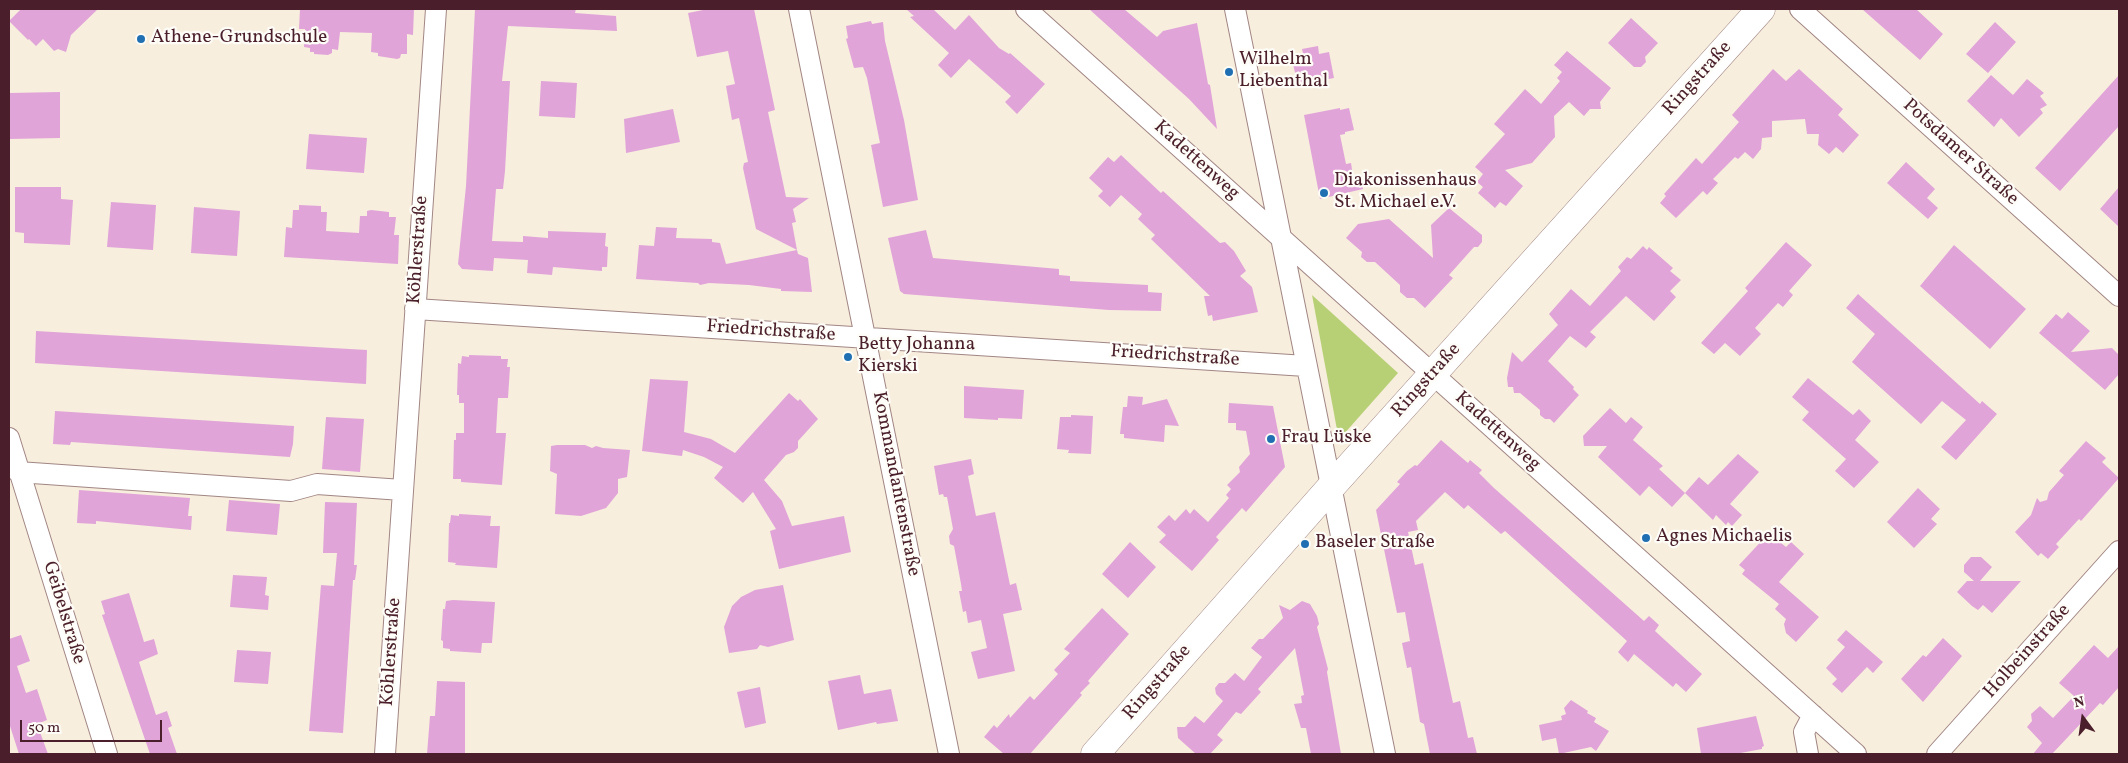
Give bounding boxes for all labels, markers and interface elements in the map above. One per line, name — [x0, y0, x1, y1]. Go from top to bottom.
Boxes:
place label: Athene-Grundschule — [151, 28, 327, 50]
marker: Athene-Grundschule — [135, 33, 147, 45]
street label: Ringstraße — [1659, 37, 1737, 121]
place label: Wilhelm Liebenthal — [1239, 50, 1328, 94]
marker: Wilhelm Liebenthal — [1223, 66, 1235, 78]
street label: Potsdamer Straße — [1897, 95, 2023, 211]
street label: Kadettenweg — [1148, 116, 1244, 206]
place label: Diakonissenhaus St. Michael e.V. — [1334, 171, 1477, 215]
marker: Diakonissenhaus St. Michael e.V. — [1318, 187, 1330, 199]
street label: Köhlerstraße — [404, 195, 434, 305]
street label: Friedrichstraße — [706, 316, 836, 348]
place label: Betty Johanna Kierski — [858, 335, 975, 379]
street label: Ringstraße — [1388, 339, 1466, 423]
street label: Friedrichstraße — [1110, 341, 1240, 373]
marker: Betty Johanna Kierski — [842, 351, 854, 363]
street label: Kadettenweg — [1449, 387, 1545, 477]
street label: Kommandantenstraße — [866, 390, 924, 578]
place label: Frau Lüske — [1281, 428, 1372, 450]
marker: Frau Lüske — [1265, 433, 1277, 445]
place label: Agnes Michaelis — [1656, 527, 1792, 549]
marker: Agnes Michaelis — [1640, 532, 1652, 544]
place label: Baseler Straße — [1315, 533, 1435, 555]
marker: Baseler Straße — [1299, 538, 1311, 550]
street label: Geibelstraße — [37, 559, 89, 667]
street label: Köhlerstraße — [377, 597, 407, 707]
street label: Holbeinstraße — [1980, 600, 2076, 704]
street label: Ringstraße — [1119, 641, 1197, 725]
north arrow — [2058, 693, 2108, 743]
text: N — [2072, 693, 2086, 713]
scale bar — [22, 710, 165, 742]
text: 50 m — [28, 718, 60, 739]

